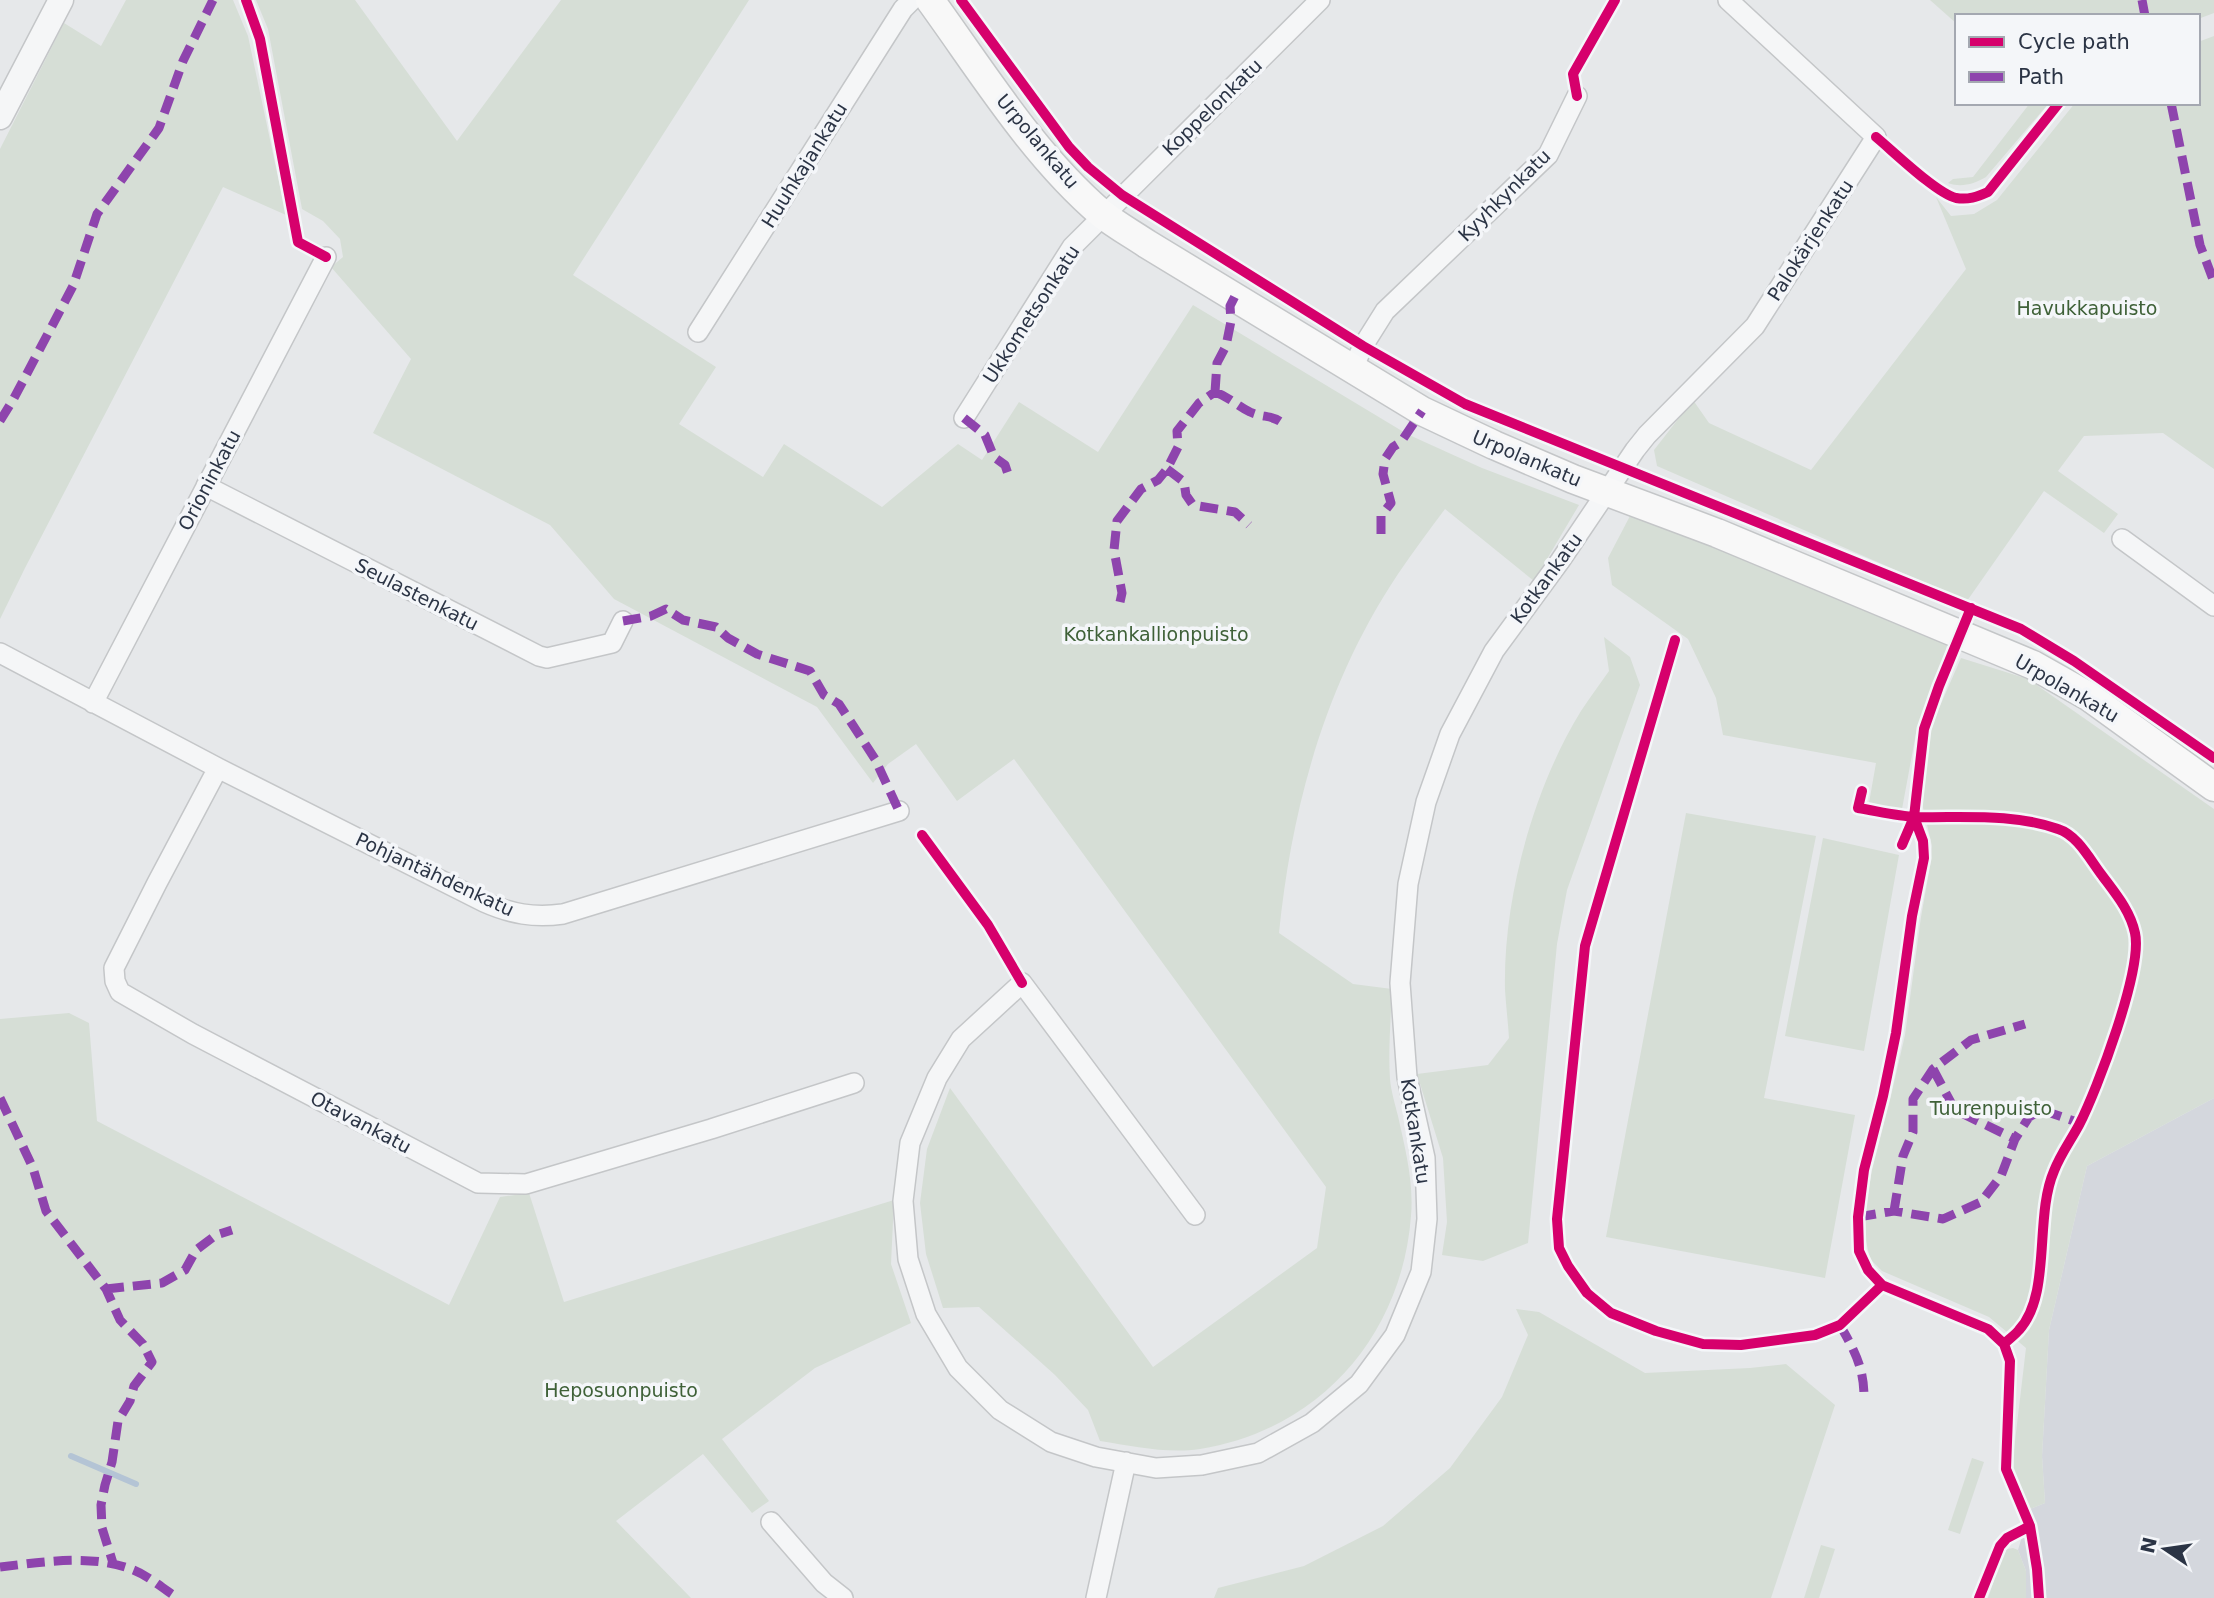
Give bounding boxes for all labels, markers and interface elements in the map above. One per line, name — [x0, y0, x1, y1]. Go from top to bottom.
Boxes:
legend — [1955, 14, 2200, 105]
text: Cycle path — [2018, 30, 2130, 54]
street label: Koppelonkatu — [1158, 54, 1266, 160]
text: Path — [2018, 65, 2064, 89]
street label: Urpolankatu — [992, 89, 1084, 193]
street label: Huuhkajankatu — [757, 98, 851, 232]
street label: Kyyhkynkatu — [1453, 144, 1555, 246]
street label: Palokärjenkatu — [1763, 175, 1857, 305]
street label: Ukkometsonkatu — [978, 241, 1084, 387]
park label: Havukkapuisto — [2017, 297, 2157, 319]
street label: Urpolankatu — [1469, 425, 1585, 491]
street label: Orioninkatu — [173, 426, 245, 534]
street label: Kotkankatu — [1506, 528, 1586, 628]
street label: Seulastenkatu — [352, 553, 482, 635]
park label: Kotkankallionpuisto — [1063, 623, 1249, 645]
street label: Urpolankatu — [2011, 649, 2123, 727]
street label: Pohjantähdenkatu — [352, 828, 518, 920]
street label: Kotkankatu — [1397, 1077, 1435, 1185]
street label: Otavankatu — [307, 1086, 415, 1158]
park label: Tuurenpuisto — [1929, 1097, 2052, 1119]
park label: Heposuonpuisto — [544, 1379, 698, 1401]
north arrow — [2130, 1514, 2200, 1584]
text: N — [2136, 1535, 2161, 1555]

